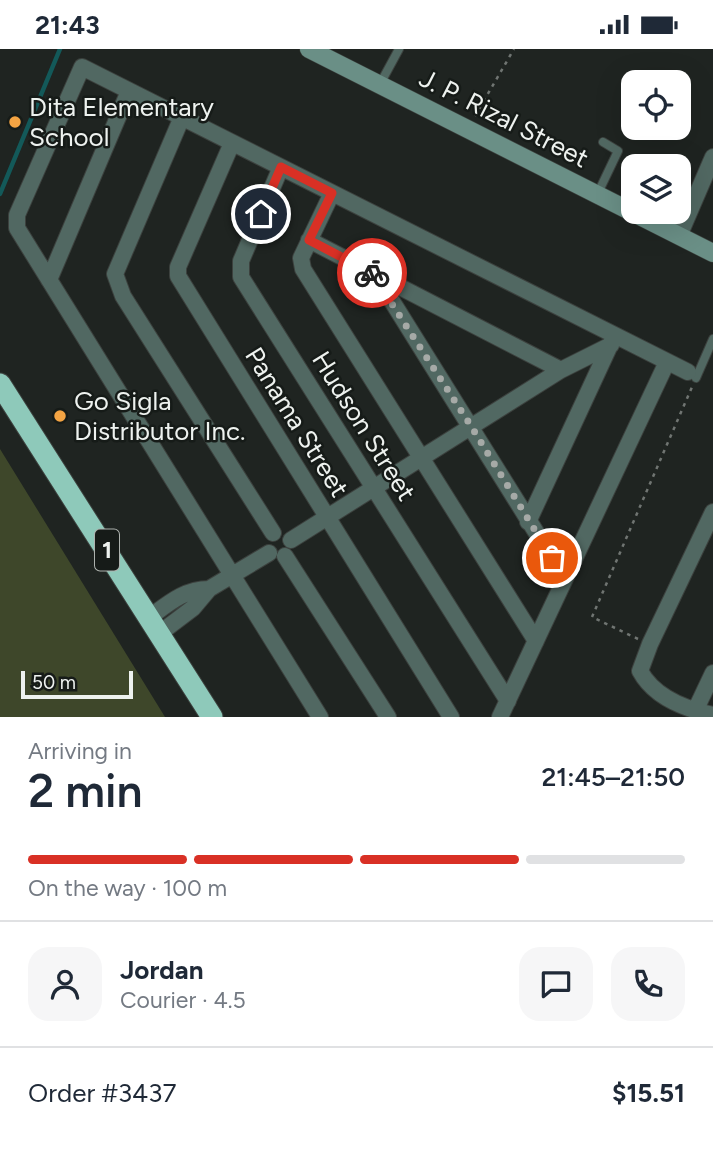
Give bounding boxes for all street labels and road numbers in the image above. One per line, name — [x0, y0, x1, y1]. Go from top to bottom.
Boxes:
street label: J. P. Rizal Street — [414, 62, 594, 174]
street label: Panama Street — [238, 341, 356, 503]
street label: Hudson Street — [305, 345, 423, 507]
road number: 1 — [95, 529, 119, 571]

